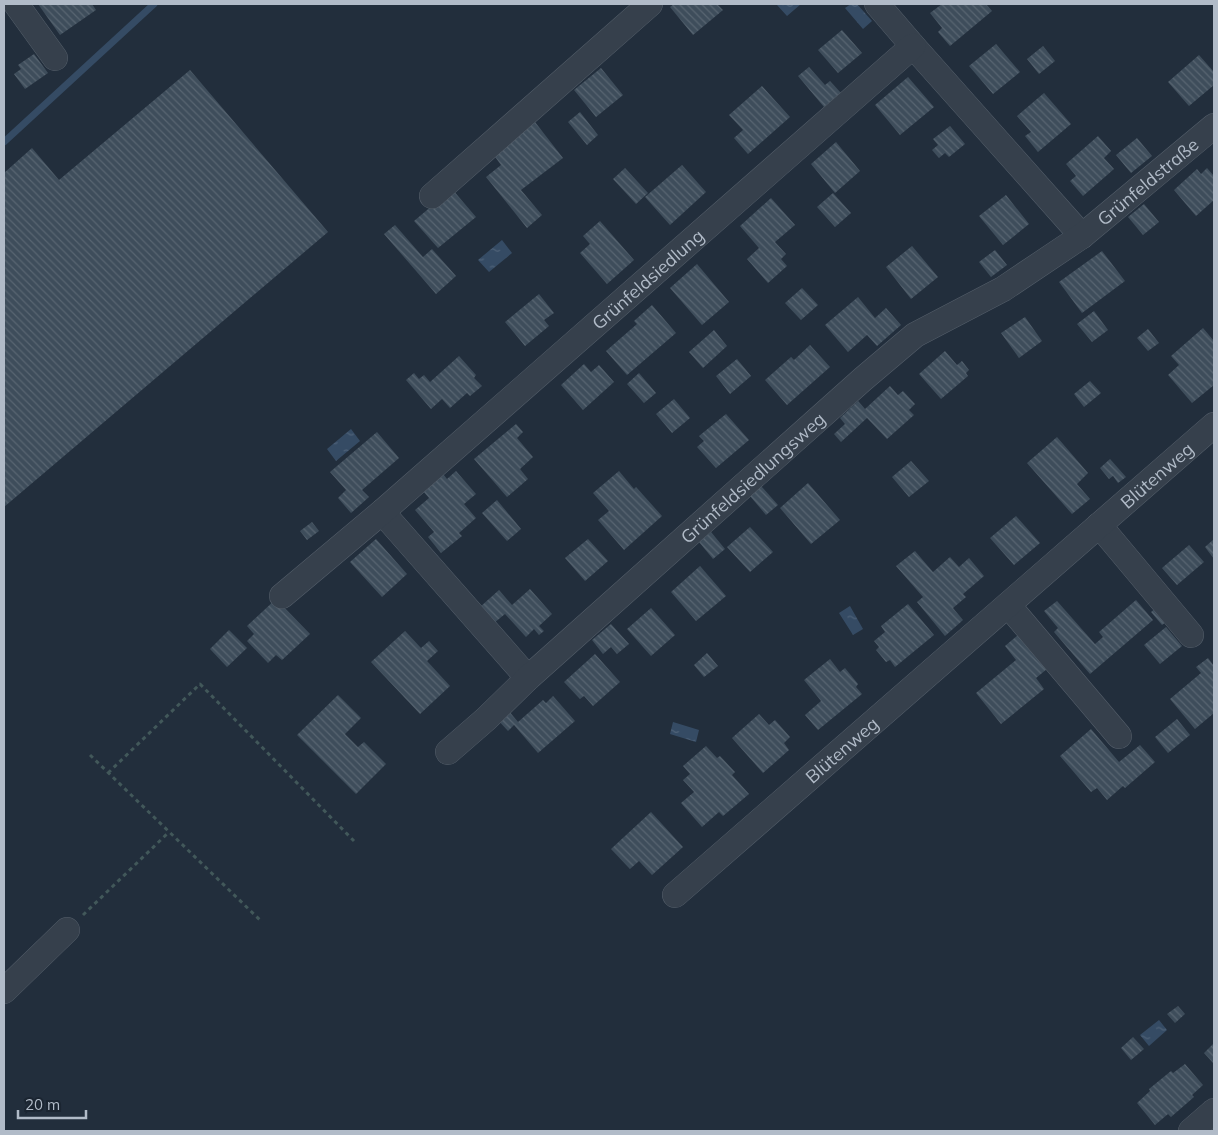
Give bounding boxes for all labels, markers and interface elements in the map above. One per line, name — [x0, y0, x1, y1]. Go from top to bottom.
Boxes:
street label: Grünfeldstraße — [1092, 132, 1203, 230]
street label: Grünfeldsiedlung — [587, 224, 708, 334]
street label: Grünfeldsiedlungsweg — [675, 407, 830, 548]
street label: Blütenweg — [1115, 437, 1198, 513]
street label: Blütenweg — [800, 712, 883, 788]
scale bar — [18, 1088, 85, 1120]
text: 20 m — [25, 1095, 60, 1114]

